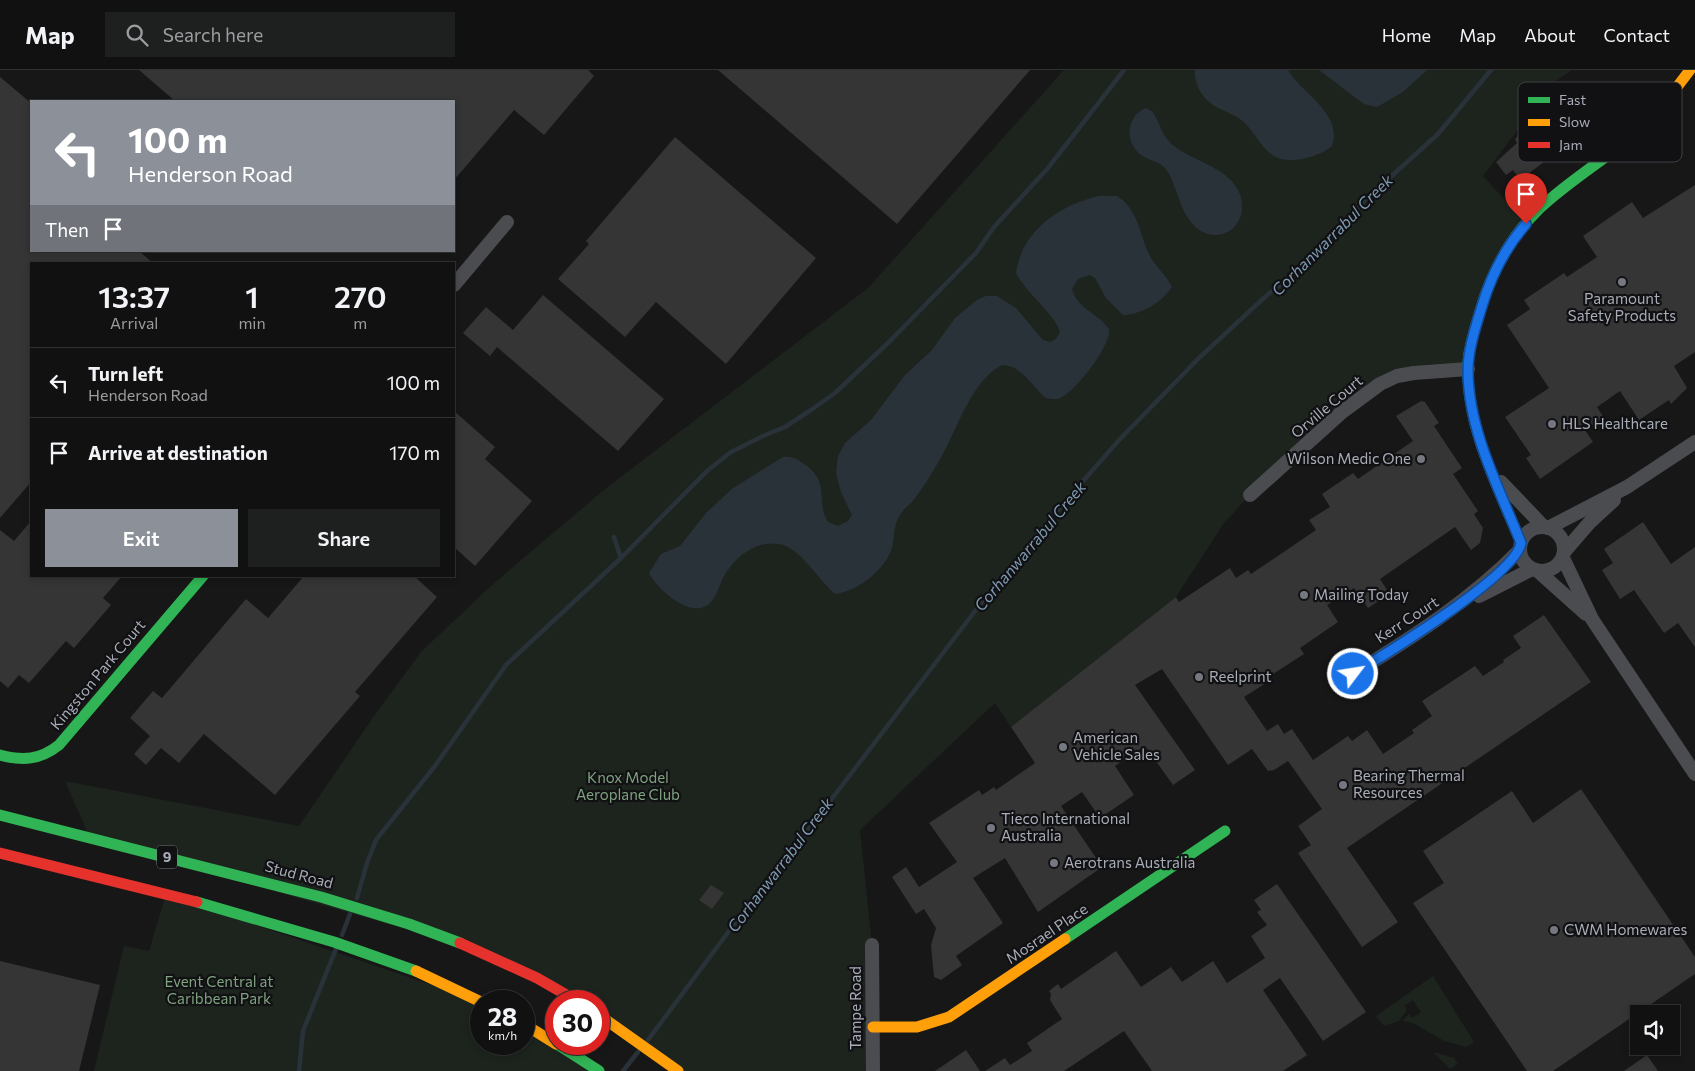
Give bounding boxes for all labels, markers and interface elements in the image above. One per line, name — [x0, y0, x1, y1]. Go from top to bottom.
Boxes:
search box — [105, 12, 455, 57]
text: Map — [25, 20, 75, 49]
icon: search — [123, 21, 151, 49]
text: Search here — [163, 23, 263, 46]
text: Home — [1382, 24, 1431, 46]
text: Map — [1459, 24, 1496, 46]
text: About — [1524, 24, 1576, 46]
text: Contact — [1604, 24, 1670, 46]
legend — [1518, 82, 1682, 162]
text: Fast — [1559, 91, 1586, 108]
text: Slow — [1559, 113, 1590, 130]
text: 100 m — [128, 117, 228, 160]
icon: left — [45, 120, 110, 185]
text: Jam — [1559, 136, 1583, 153]
text: Henderson Road — [128, 160, 293, 187]
water label: Corhanwarrabul Creek — [1267, 170, 1396, 299]
pin — [1505, 173, 1547, 224]
icon: arrive — [1512, 180, 1540, 208]
icon: arrive — [99, 215, 127, 243]
text: Then — [45, 218, 89, 241]
marker: Paramount Safety Products — [1616, 276, 1628, 288]
text: 13:37 — [98, 277, 170, 314]
text: 1 — [245, 277, 259, 314]
text: 270 — [334, 277, 387, 314]
place label: Paramount Safety Products — [1568, 289, 1676, 324]
text: Arrival — [110, 313, 158, 332]
text: min — [238, 313, 266, 332]
text: m — [353, 313, 367, 332]
text: Turn left — [88, 362, 163, 385]
icon: left — [45, 369, 73, 397]
text: 100 m — [387, 371, 440, 394]
street label: Orville Court — [1287, 371, 1366, 441]
text: Henderson Road — [88, 385, 208, 404]
place label: HLS Healthcare — [1562, 414, 1668, 432]
marker: HLS Healthcare — [1546, 418, 1558, 430]
icon: arrive — [45, 439, 73, 467]
text: Arrive at destination — [88, 441, 268, 464]
text: 170 m — [389, 441, 440, 464]
place label: Wilson Medic One — [1287, 449, 1411, 467]
marker: Wilson Medic One — [1415, 453, 1427, 465]
water label: Corhanwarrabul Creek — [970, 477, 1090, 614]
button: Exit — [45, 509, 238, 567]
button: Share — [248, 509, 440, 567]
place label: Mailing Today — [1314, 585, 1409, 603]
marker: Mailing Today — [1298, 589, 1310, 601]
street label: Kerr Court — [1371, 592, 1442, 646]
street label: Kingston Park Court — [46, 616, 148, 733]
position arrow — [1326, 647, 1378, 699]
place label: Reelprint — [1209, 667, 1272, 685]
marker: Reelprint — [1193, 671, 1205, 683]
place label: American Vehicle Sales — [1073, 728, 1160, 763]
marker: American Vehicle Sales — [1057, 741, 1069, 753]
place label: Bearing Thermal Resources — [1353, 766, 1465, 801]
park label: Knox Model Aeroplane Club — [576, 768, 680, 803]
marker: Bearing Thermal Resources — [1337, 779, 1349, 791]
water label: Corhanwarrabul Creek — [723, 793, 837, 936]
place label: Tieco International Australia — [1001, 809, 1130, 844]
marker: Tieco International Australia — [985, 822, 997, 834]
road number: 9 — [157, 846, 177, 869]
place label: Aerotrans Australia — [1064, 853, 1195, 871]
street label: Stud Road — [263, 856, 335, 892]
marker: Aerotrans Australia — [1048, 857, 1060, 869]
street label: Mosrael Place — [1002, 899, 1091, 967]
place label: CWM Homewares — [1564, 920, 1688, 938]
marker: CWM Homewares — [1548, 924, 1560, 936]
street label: Tampe Road — [846, 966, 864, 1050]
park label: Event Central at Caribbean Park — [165, 972, 273, 1007]
speed limit sign: 30 — [545, 990, 610, 1055]
text: 28 — [488, 1001, 517, 1031]
map controls — [1630, 1005, 1680, 1055]
button: sound — [1630, 1005, 1680, 1055]
text: km/h — [488, 1028, 517, 1042]

